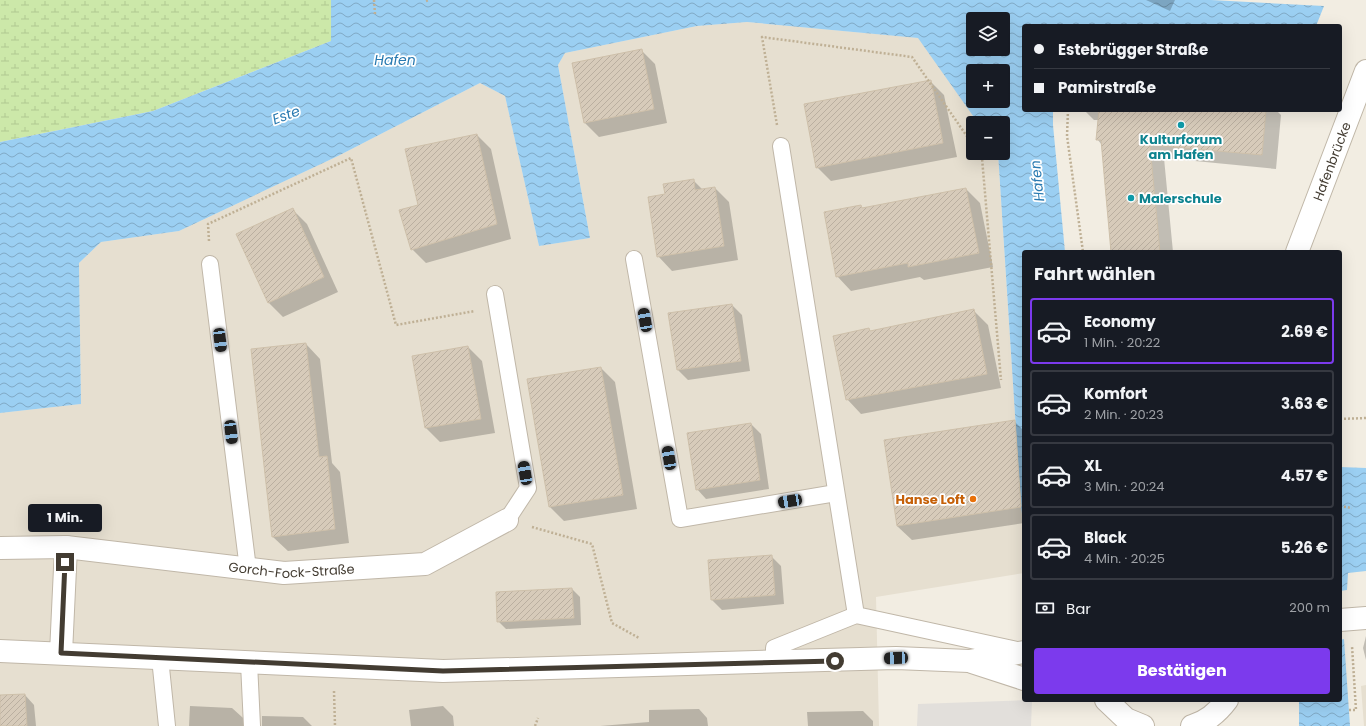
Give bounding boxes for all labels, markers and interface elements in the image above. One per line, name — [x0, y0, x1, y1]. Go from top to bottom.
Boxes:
map controls — [966, 12, 1010, 160]
button: layers — [966, 12, 1010, 56]
text: Estebrügger Straße — [1058, 39, 1208, 60]
water label: Hafen — [374, 50, 416, 70]
button: + — [966, 64, 1010, 108]
text: Pamirstraße — [1058, 77, 1156, 98]
water label: Este — [269, 101, 303, 129]
button: − — [966, 116, 1010, 160]
street label: Hafenbrücke — [1308, 119, 1356, 204]
marker: Kulturforum am Hafen — [1176, 120, 1186, 130]
place label: Kulturforum am Hafen — [1140, 130, 1222, 164]
water label: Hafen — [1025, 159, 1049, 203]
place label: Malerschule — [1139, 189, 1222, 208]
marker: Malerschule — [1126, 193, 1136, 203]
text: Fahrt wählen — [1034, 261, 1156, 286]
car — [637, 307, 653, 333]
text: Economy — [1084, 311, 1156, 332]
icon: car — [1036, 313, 1072, 349]
text: 2.69 € — [1281, 321, 1328, 342]
car — [213, 327, 227, 353]
text: 1 Min. · 20:22 — [1084, 333, 1160, 352]
text: Komfort — [1084, 383, 1147, 404]
icon: car — [1036, 385, 1072, 421]
text: 3.63 € — [1281, 393, 1328, 414]
text: 2 Min. · 20:23 — [1084, 405, 1164, 424]
car — [224, 419, 238, 445]
car — [661, 445, 677, 471]
text: XL — [1084, 455, 1102, 476]
icon: car — [1036, 457, 1072, 493]
car — [517, 460, 533, 486]
text: 4.57 € — [1281, 465, 1328, 486]
text: 3 Min. · 20:24 — [1084, 477, 1164, 496]
place label: Hanse Loft — [895, 490, 965, 509]
car — [777, 493, 803, 509]
marker: Hanse Loft — [968, 494, 978, 504]
callout: 1 Min. — [28, 504, 102, 532]
text: 1 Min. — [47, 508, 83, 527]
text: Black — [1084, 527, 1127, 548]
icon: car — [1036, 529, 1072, 565]
text: 5.26 € — [1281, 537, 1328, 558]
text: 4 Min. · 20:25 — [1084, 549, 1165, 568]
route end — [56, 553, 74, 571]
street label: Gorch-Fock-Straße — [227, 557, 355, 583]
icon: cash — [1034, 597, 1056, 619]
text: Bar — [1066, 598, 1091, 619]
text: 200 m — [1289, 598, 1330, 617]
button: Bestätigen — [1034, 648, 1330, 694]
route start — [826, 652, 844, 670]
car — [884, 652, 908, 664]

